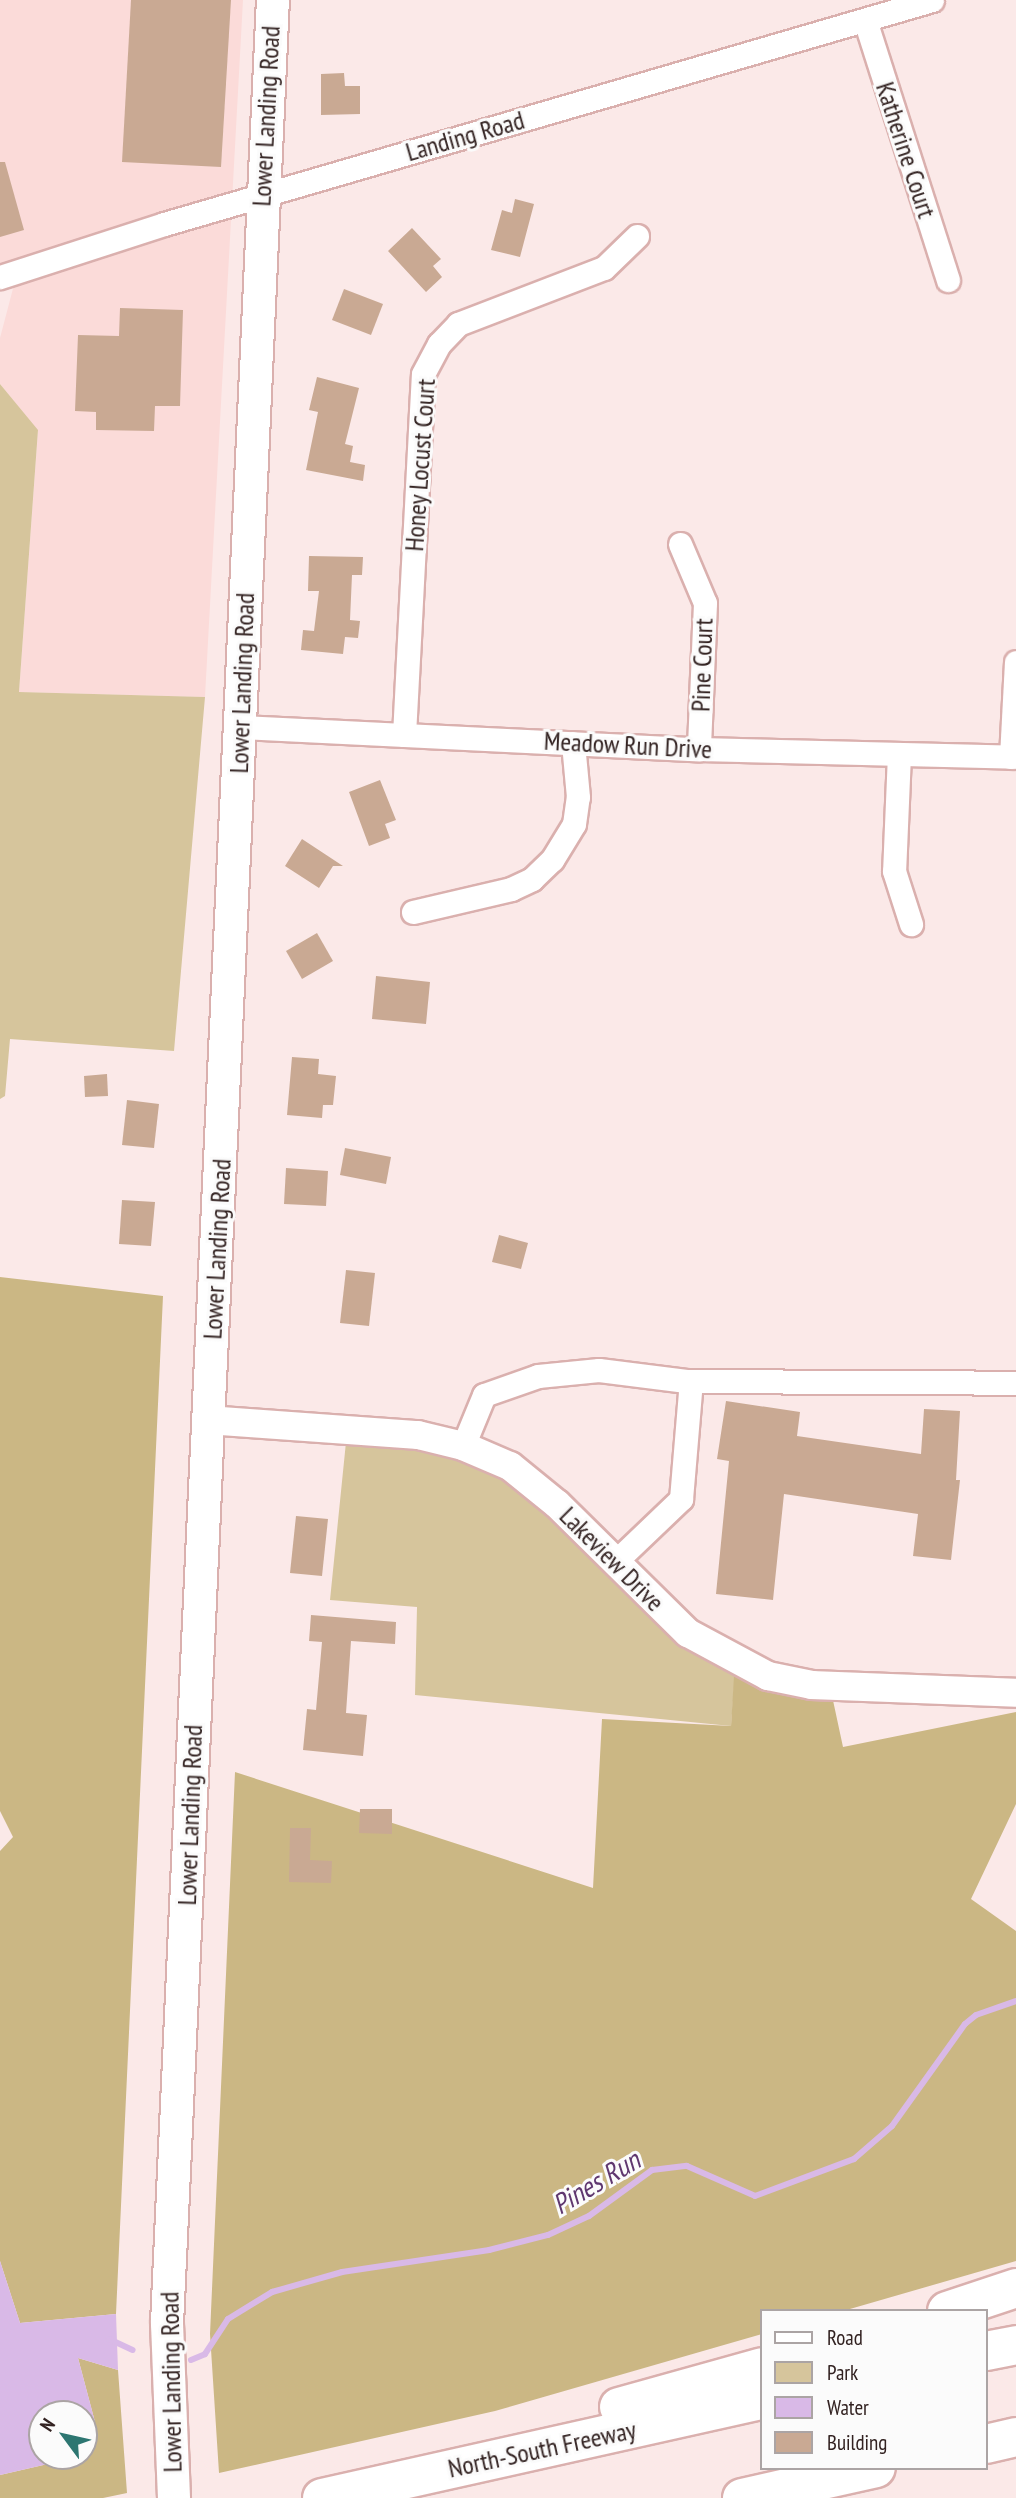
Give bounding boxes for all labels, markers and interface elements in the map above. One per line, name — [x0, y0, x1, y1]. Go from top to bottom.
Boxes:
street label: Lower Landing Road — [246, 25, 286, 207]
street label: Katherine Court — [869, 78, 943, 222]
street label: Landing Road — [402, 104, 528, 168]
street label: Honey Locust Court — [398, 377, 442, 553]
street label: Lower Landing Road — [223, 592, 261, 774]
street label: Pine Court — [685, 618, 719, 712]
street label: Meadow Run Drive — [543, 725, 713, 765]
street label: Lower Landing Road — [197, 1158, 237, 1340]
street label: Lakeview Drive — [553, 1500, 671, 1618]
street label: Lower Landing Road — [171, 1724, 209, 1906]
water label: Pines Run — [546, 2143, 646, 2221]
street label: Lower Landing Road — [154, 2291, 188, 2473]
legend — [760, 2309, 988, 2470]
text: Road — [827, 2324, 863, 2351]
text: Park — [827, 2359, 858, 2386]
text: Water — [827, 2394, 869, 2421]
north arrow — [28, 2400, 98, 2470]
text: N — [34, 2414, 60, 2435]
street label: North-South Freeway — [445, 2414, 639, 2484]
text: Building — [827, 2429, 887, 2456]

